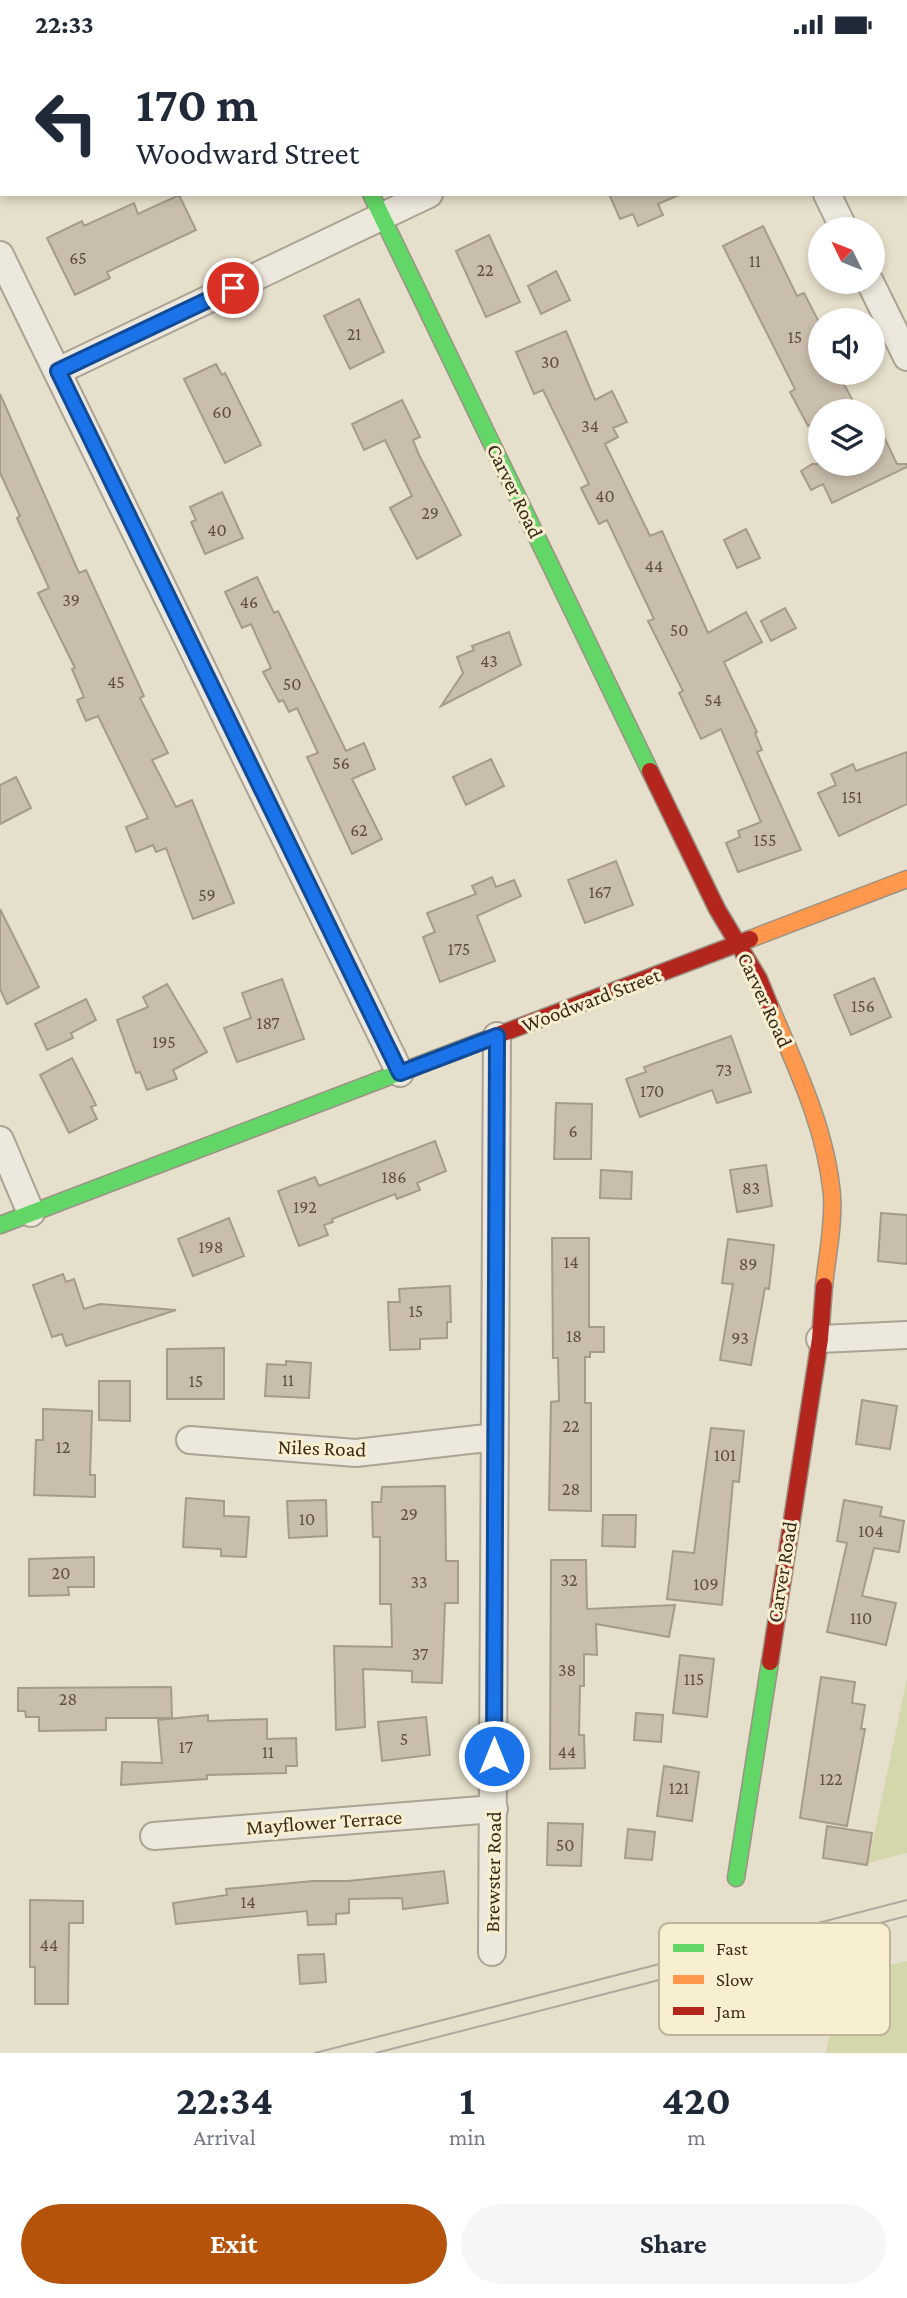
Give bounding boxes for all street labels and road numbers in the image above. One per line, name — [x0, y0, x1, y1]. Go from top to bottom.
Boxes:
street label: Carver Road — [482, 440, 548, 542]
street label: Carver Road — [733, 949, 797, 1051]
street label: Woodward Street — [518, 962, 665, 1037]
street label: Niles Road — [277, 1434, 367, 1462]
street label: Carver Road — [762, 1520, 802, 1624]
street label: Mayflower Terrace — [245, 1805, 403, 1839]
street label: Brewster Road — [480, 1811, 506, 1933]

